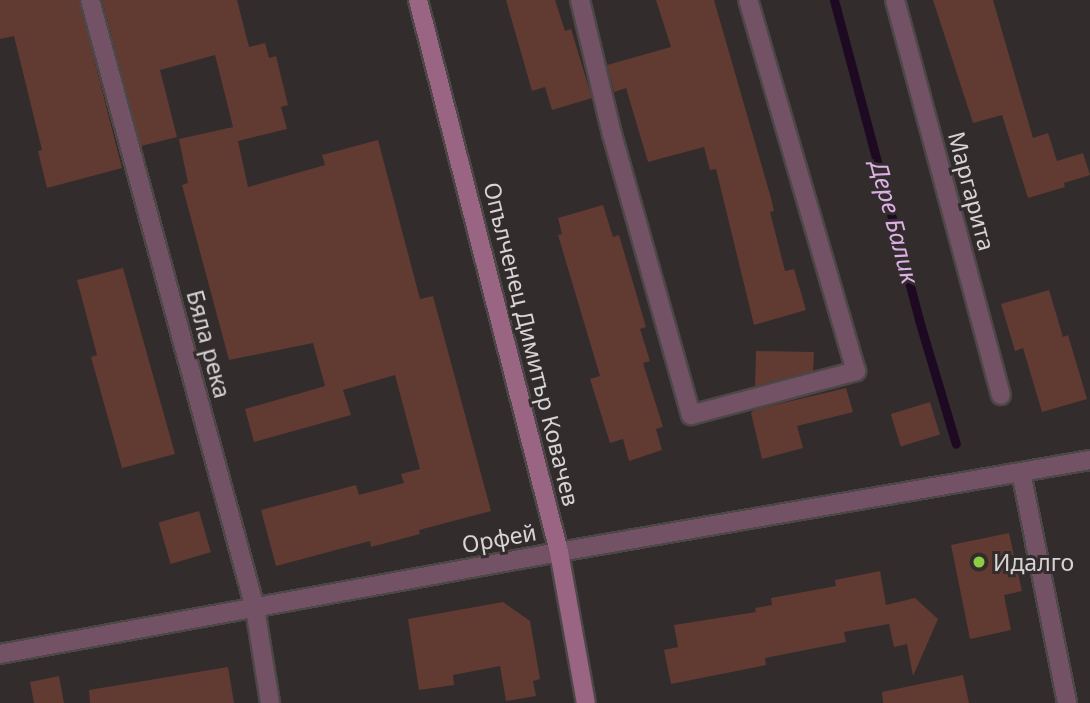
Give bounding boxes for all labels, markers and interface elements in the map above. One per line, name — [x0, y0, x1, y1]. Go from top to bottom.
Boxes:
street label: Маргарита — [943, 128, 1001, 254]
water label: Дере Балик — [865, 157, 925, 287]
street label: Опълченец Димитър Ковачев — [478, 179, 586, 509]
street label: Бяла река — [181, 287, 237, 401]
street label: Орфей — [459, 518, 539, 558]
place label: Идалго — [993, 548, 1074, 576]
marker: Идалго — [971, 554, 987, 570]

